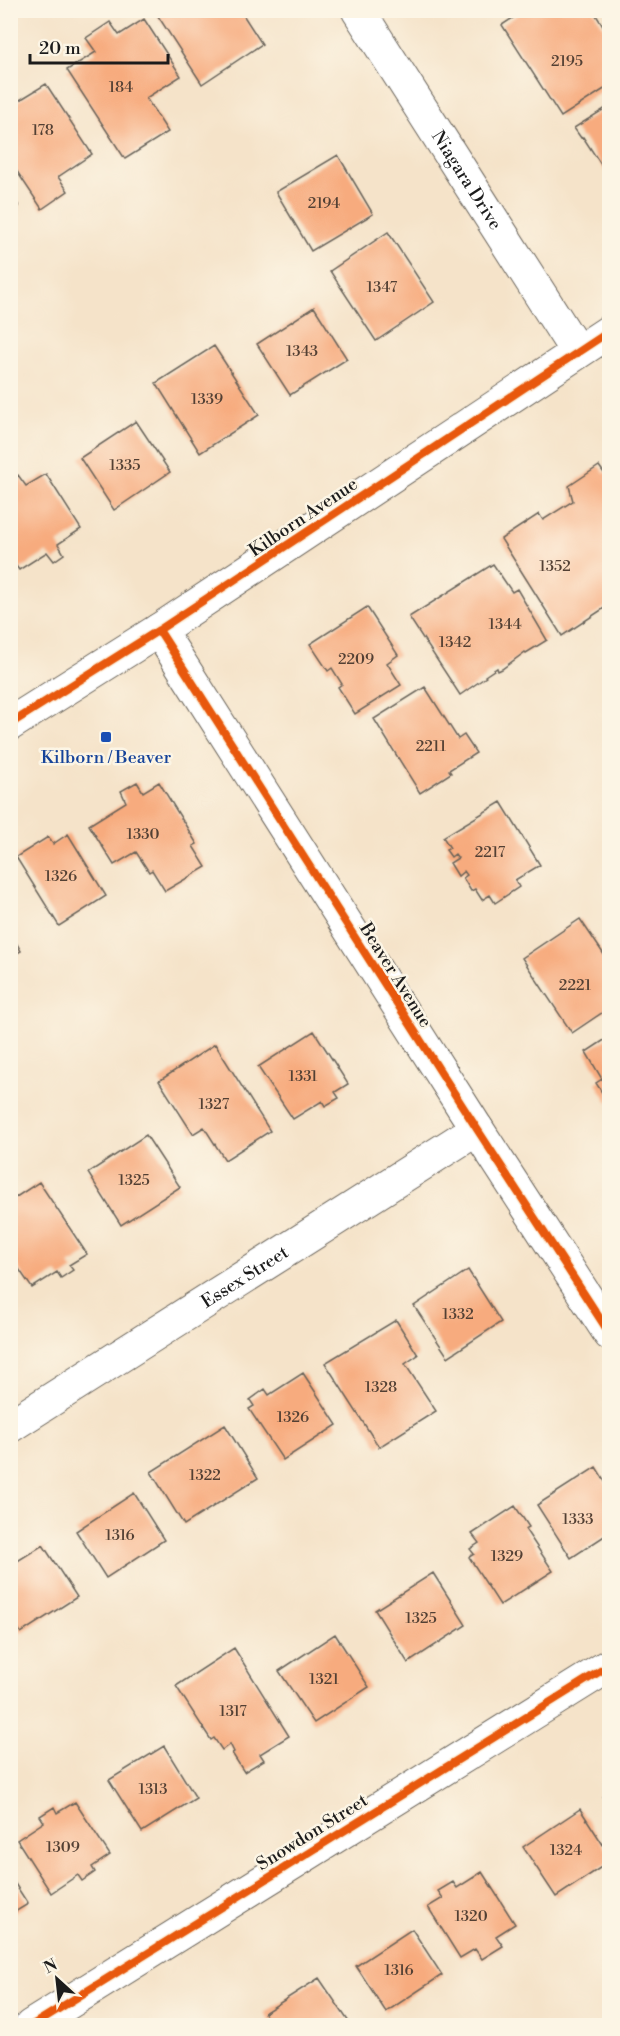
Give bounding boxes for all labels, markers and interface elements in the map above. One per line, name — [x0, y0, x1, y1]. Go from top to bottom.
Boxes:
scale bar — [30, 27, 168, 65]
text: 20 m — [39, 37, 81, 60]
house number: 2195 — [551, 52, 583, 71]
house number: 184 — [109, 78, 133, 97]
house number: 178 — [32, 121, 54, 140]
street label: Niagara Drive — [426, 126, 507, 234]
house number: 2194 — [308, 194, 340, 213]
house number: 1347 — [367, 278, 398, 297]
house number: 1343 — [286, 342, 318, 361]
house number: 1339 — [191, 390, 223, 409]
house number: 1335 — [109, 456, 141, 475]
street label: Kilborn Avenue — [244, 472, 362, 562]
house number: 1352 — [539, 557, 571, 576]
house number: 1344 — [488, 615, 522, 634]
house number: 1342 — [439, 633, 471, 652]
house number: 2209 — [338, 650, 374, 669]
marker: Kilborn / Beaver — [99, 730, 113, 744]
house number: 2211 — [416, 737, 447, 756]
place label: Kilborn / Beaver — [41, 746, 172, 769]
house number: 1330 — [127, 825, 160, 844]
house number: 2217 — [475, 843, 506, 862]
house number: 1326 — [45, 867, 77, 886]
street label: Beaver Avenue — [354, 918, 437, 1032]
house number: 2221 — [559, 976, 592, 995]
house number: 1331 — [288, 1067, 318, 1086]
house number: 1327 — [199, 1095, 230, 1114]
house number: 1325 — [118, 1171, 150, 1190]
street label: Essex Street — [197, 1241, 293, 1314]
house number: 1332 — [442, 1305, 474, 1324]
house number: 1328 — [365, 1378, 397, 1397]
house number: 1326 — [277, 1408, 309, 1427]
house number: 1322 — [189, 1466, 221, 1485]
house number: 1333 — [562, 1510, 594, 1529]
house number: 1316 — [105, 1526, 135, 1545]
house number: 1329 — [491, 1547, 523, 1566]
house number: 1325 — [405, 1609, 437, 1628]
house number: 1321 — [309, 1670, 339, 1689]
house number: 1317 — [219, 1702, 247, 1721]
house number: 1313 — [138, 1780, 168, 1799]
street label: Snowdon Street — [252, 1789, 373, 1876]
house number: 1309 — [46, 1838, 80, 1857]
house number: 1324 — [550, 1841, 582, 1860]
house number: 1320 — [454, 1907, 488, 1926]
north arrow — [27, 1949, 87, 2009]
text: N — [40, 1955, 61, 1978]
house number: 1316 — [384, 1961, 414, 1980]

